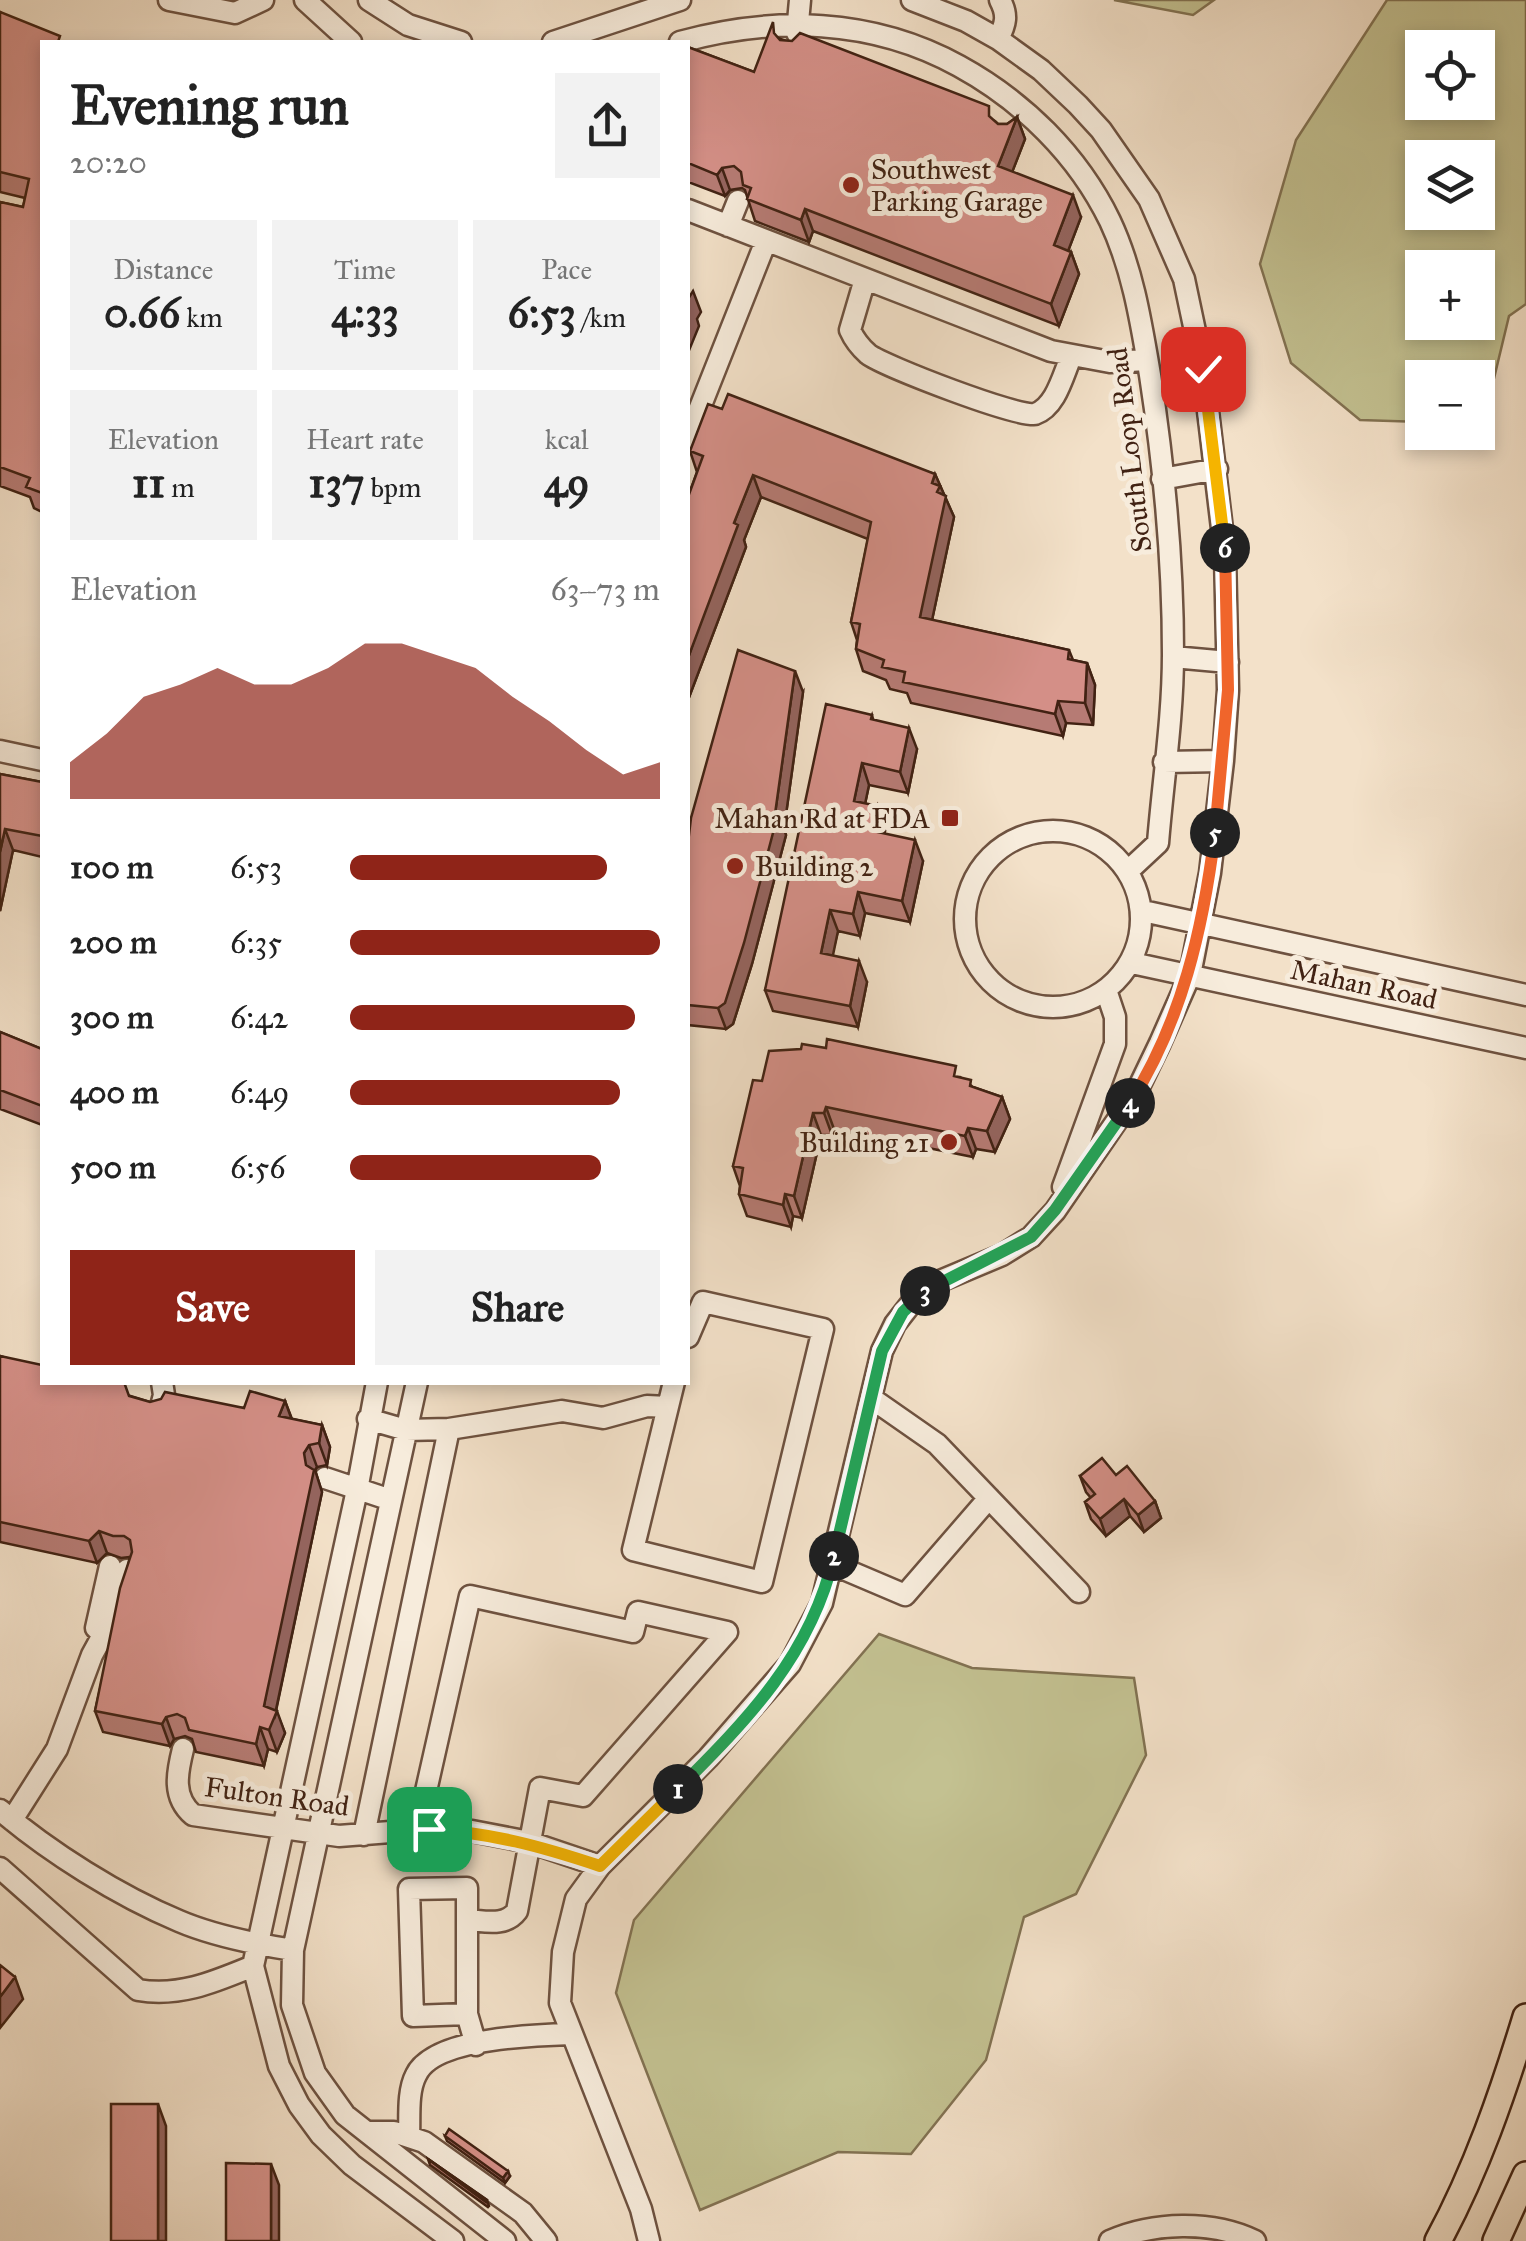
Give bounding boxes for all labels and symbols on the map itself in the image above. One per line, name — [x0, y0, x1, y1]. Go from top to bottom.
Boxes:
place label: Southwest Parking Garage — [871, 152, 1043, 219]
marker: Southwest Parking Garage — [840, 174, 862, 196]
pin — [1161, 327, 1246, 412]
street label: South Loop Road — [1100, 346, 1159, 554]
pin: 6 — [1200, 523, 1250, 573]
place label: Mahan Rd at FDA — [715, 801, 930, 836]
marker: Mahan Rd at FDA — [939, 807, 961, 829]
pin: 5 — [1190, 808, 1240, 858]
place label: Building 2 — [755, 849, 874, 884]
marker: Building 2 — [724, 855, 746, 877]
street label: Mahan Road — [1287, 952, 1440, 1017]
pin: 4 — [1105, 1078, 1155, 1128]
place label: Building 21 — [800, 1125, 929, 1160]
marker: Building 21 — [938, 1131, 960, 1153]
pin: 3 — [900, 1266, 950, 1316]
pin: 2 — [809, 1531, 859, 1581]
pin: 1 — [653, 1764, 703, 1814]
street label: Fulton Road — [202, 1769, 351, 1824]
pin — [387, 1787, 472, 1872]

